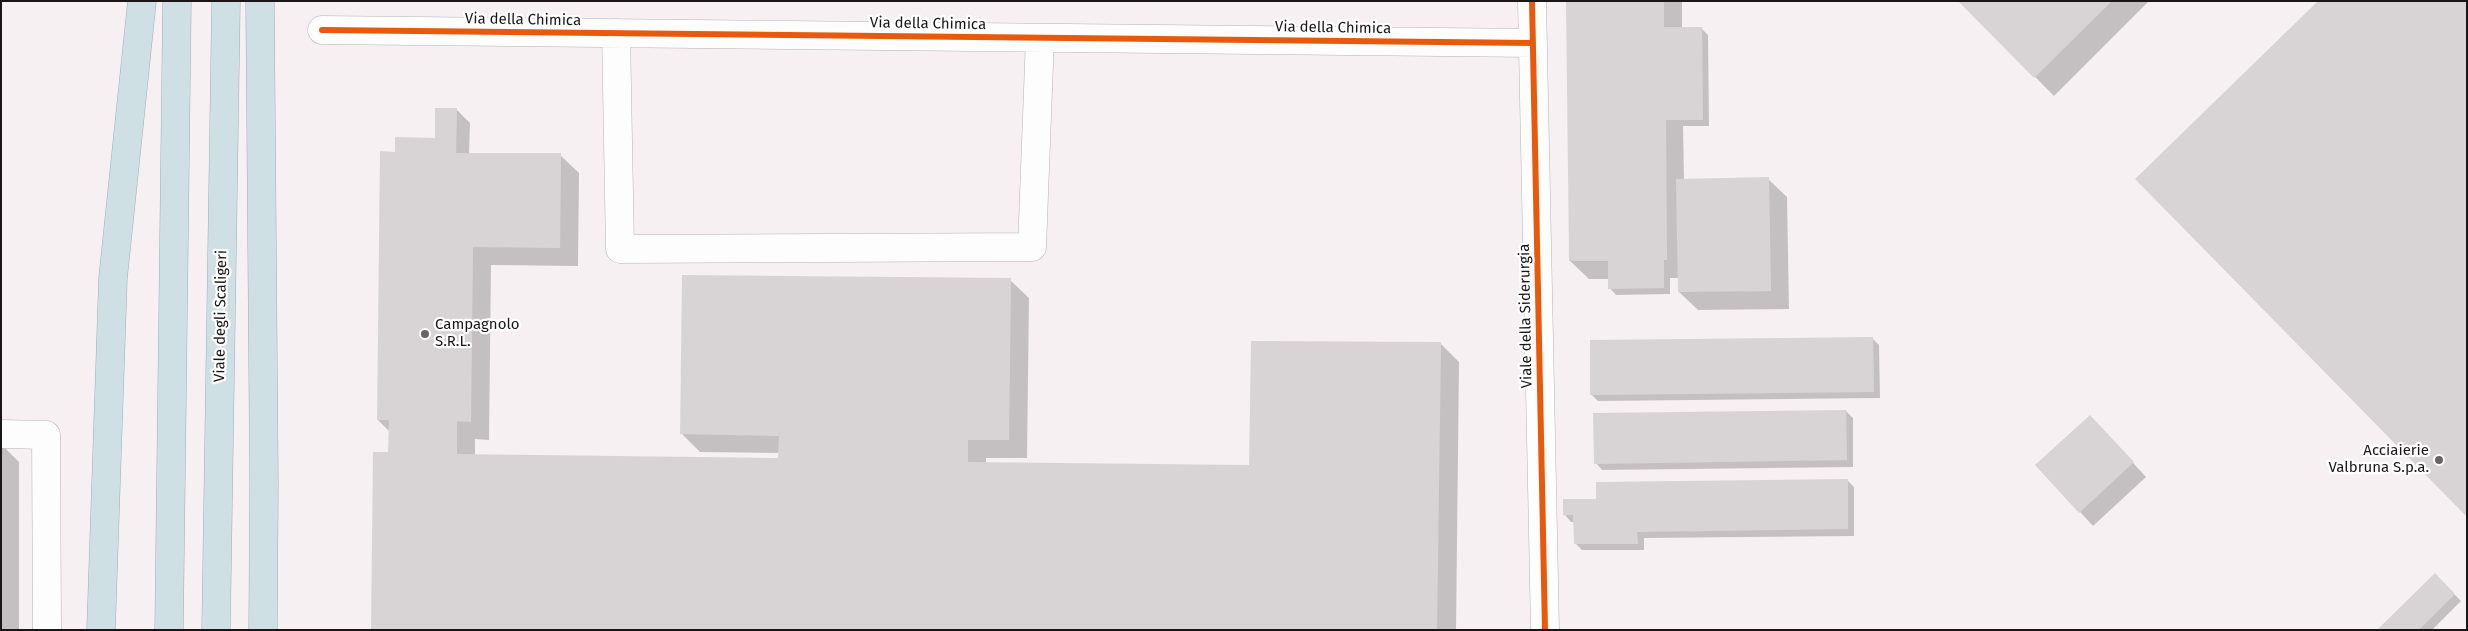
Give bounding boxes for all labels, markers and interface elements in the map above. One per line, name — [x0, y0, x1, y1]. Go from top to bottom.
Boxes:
street label: Via della Chimica — [465, 10, 581, 30]
street label: Via della Chimica — [870, 14, 986, 34]
street label: Via della Chimica — [1275, 18, 1391, 38]
street label: Viale della Siderurgia — [1516, 243, 1536, 389]
street label: Viale degli Scaligeri — [211, 250, 231, 382]
place label: Campagnolo S.R.L. — [435, 316, 519, 351]
marker: Campagnolo S.R.L. — [419, 328, 431, 340]
place label: Acciaierie Valbruna S.p.a. — [2329, 442, 2429, 477]
marker: Acciaierie Valbruna S.p.a. — [2433, 454, 2445, 466]

